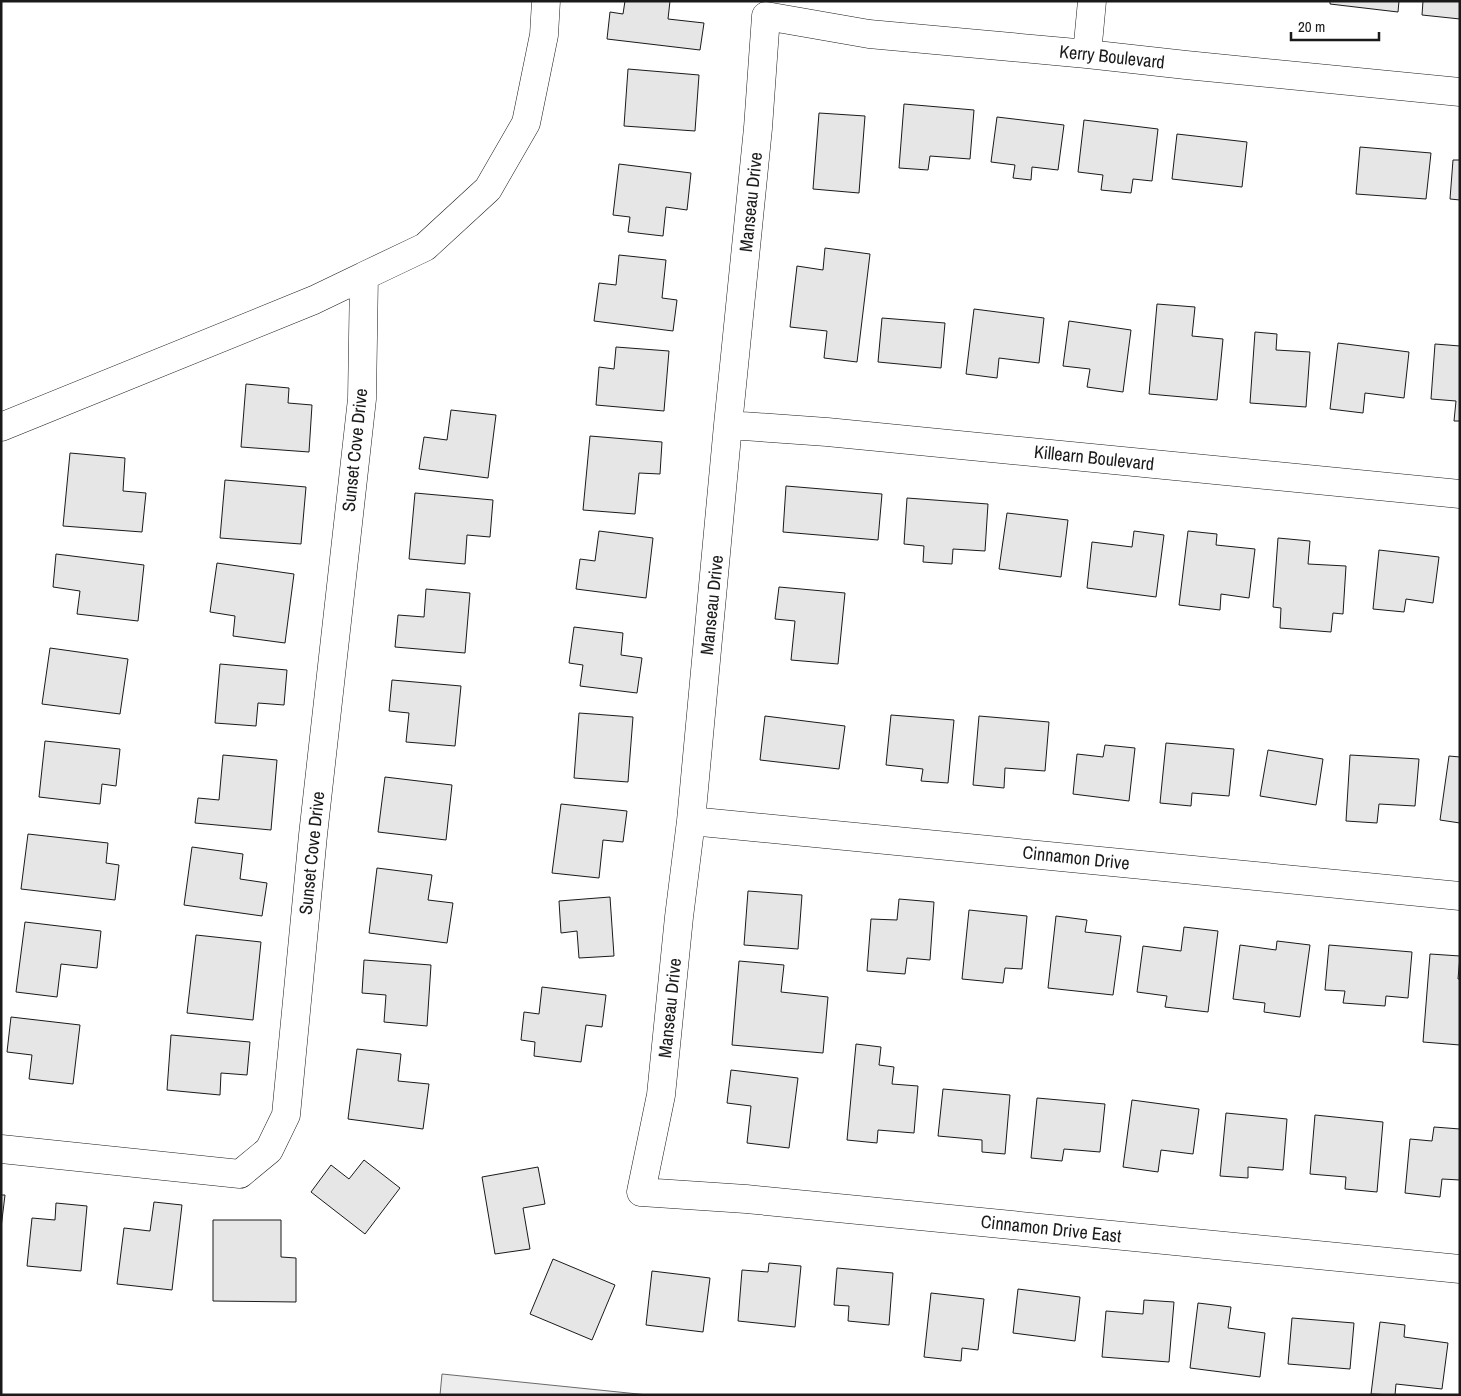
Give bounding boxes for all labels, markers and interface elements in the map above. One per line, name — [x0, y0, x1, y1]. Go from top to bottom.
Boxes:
scale bar — [1291, 10, 1378, 42]
text: 20 m — [1298, 16, 1325, 37]
street label: Kerry Boulevard — [1058, 39, 1166, 74]
street label: Manseau Drive — [733, 151, 768, 253]
street label: Sunset Cove Drive — [336, 387, 373, 513]
street label: Killearn Boulevard — [1033, 439, 1155, 476]
street label: Manseau Drive — [694, 554, 729, 656]
street label: Sunset Cove Drive — [293, 790, 330, 916]
street label: Cinnamon Drive — [1021, 839, 1131, 876]
street label: Manseau Drive — [652, 957, 687, 1059]
street label: Cinnamon Drive East — [980, 1209, 1123, 1248]

